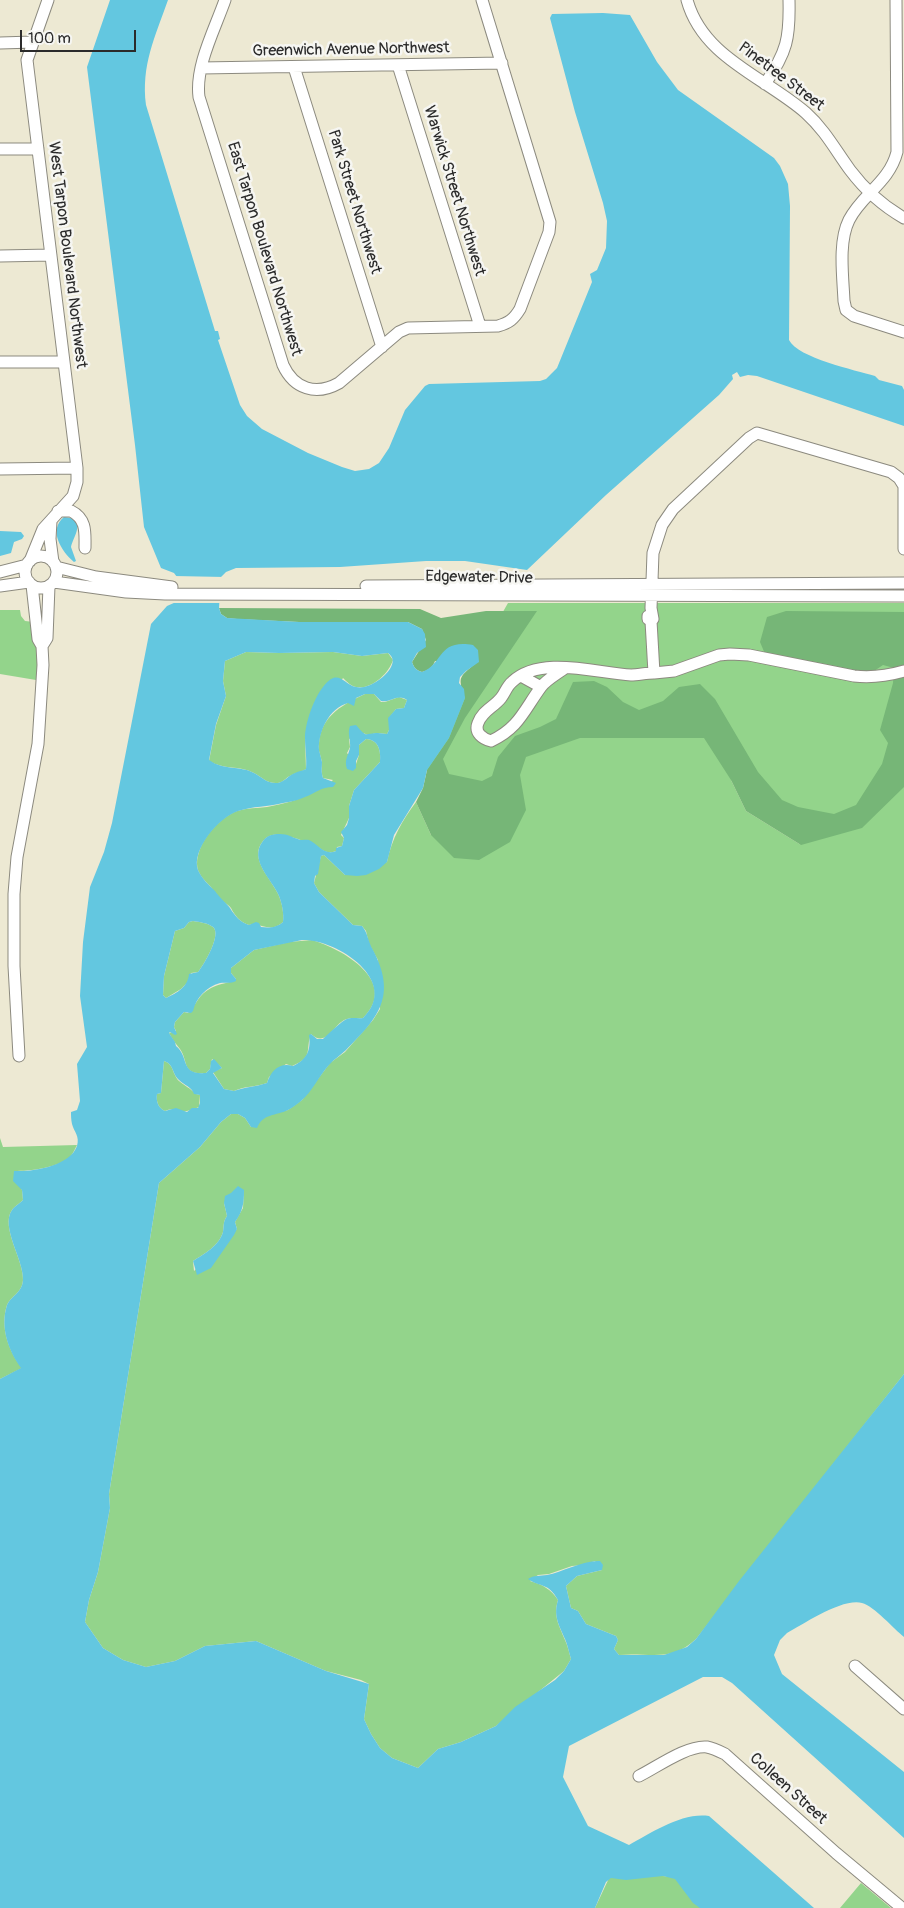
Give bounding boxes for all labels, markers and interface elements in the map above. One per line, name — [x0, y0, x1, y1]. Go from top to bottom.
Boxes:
scale bar — [22, 20, 139, 52]
text: 100 m — [28, 29, 71, 48]
street label: Pinetree Street — [734, 38, 828, 116]
street label: Greenwich Avenue Northwest — [252, 39, 450, 61]
street label: Warwick Street Northwest — [419, 104, 489, 278]
street label: Park Street Northwest — [323, 128, 385, 276]
street label: East Tarpon Boulevard Northwest — [222, 140, 306, 358]
street label: West Tarpon Boulevard Northwest — [44, 141, 90, 369]
street label: Edgewater Drive — [425, 567, 533, 589]
street label: Colleen Street — [745, 1749, 831, 1829]

